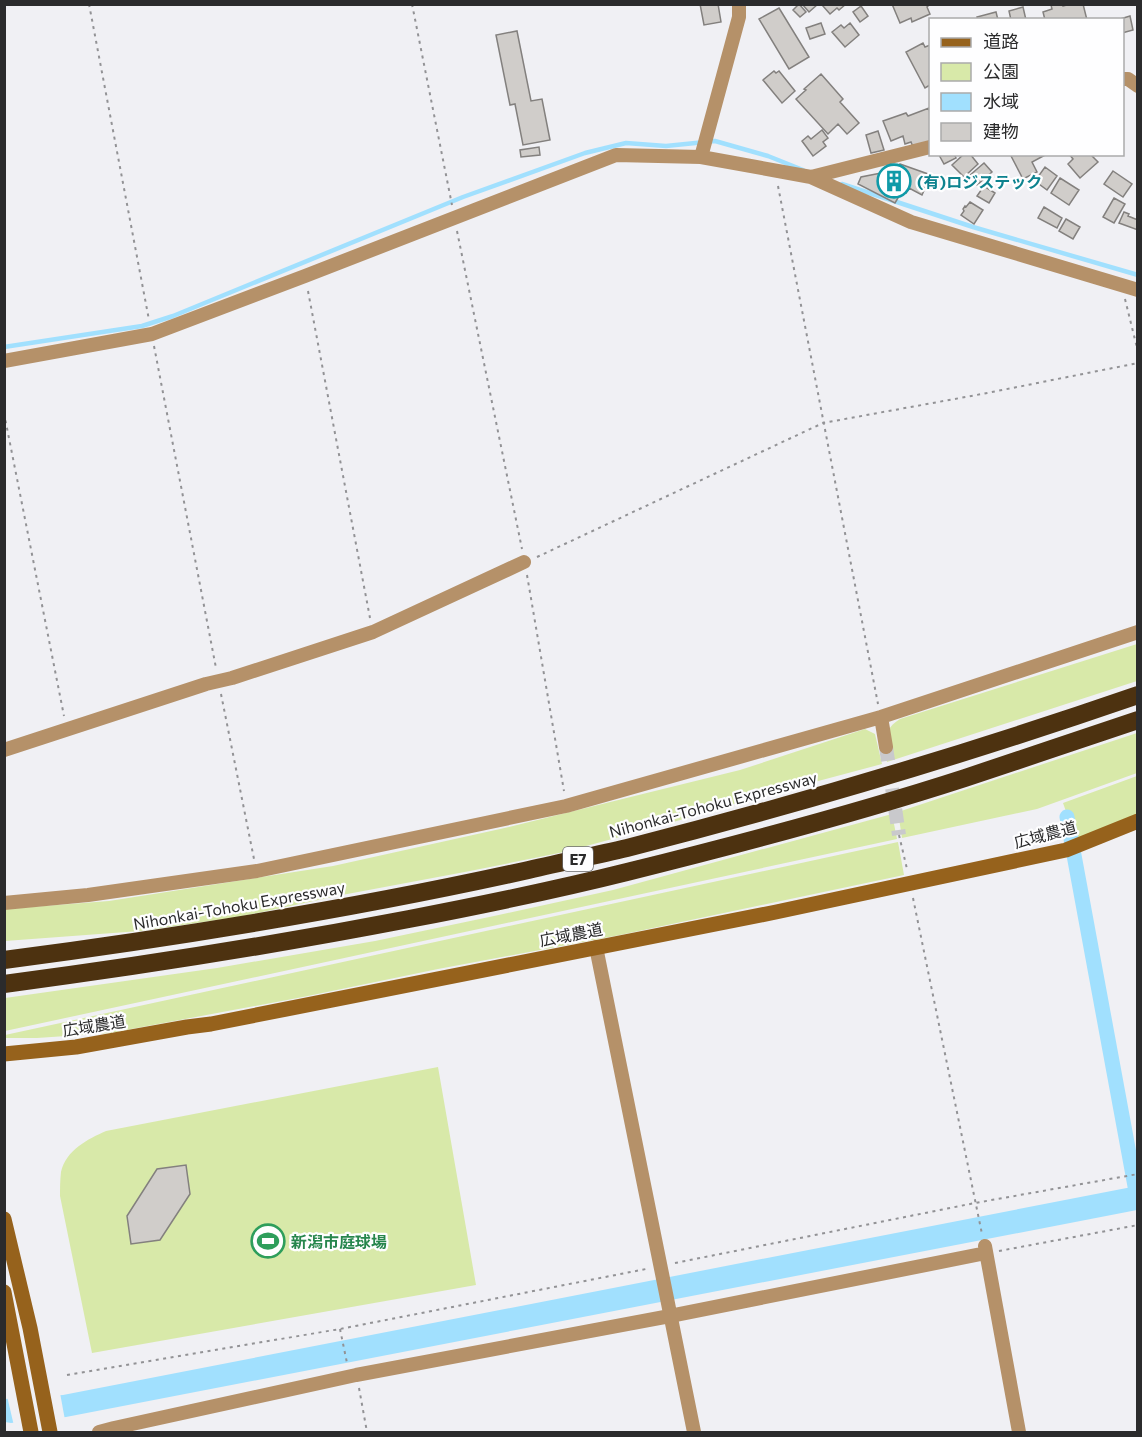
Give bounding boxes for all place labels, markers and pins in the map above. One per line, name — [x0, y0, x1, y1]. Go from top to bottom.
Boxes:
building icon: (有)ロジステック — [876, 163, 912, 199]
place label: (有)ロジステック — [917, 172, 1042, 191]
sports icon: 新潟市庭球場 — [250, 1223, 286, 1259]
place label: 新潟市庭球場 — [291, 1232, 387, 1251]

